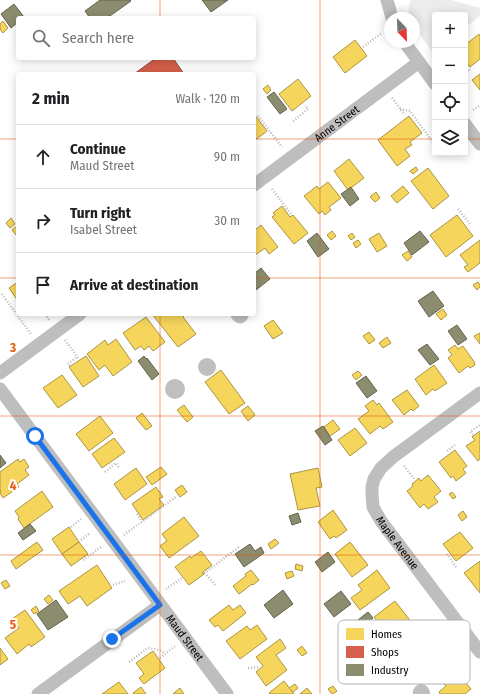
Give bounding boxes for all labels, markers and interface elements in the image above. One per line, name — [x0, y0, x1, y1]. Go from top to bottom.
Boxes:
north arrow — [384, 12, 420, 48]
map controls — [432, 12, 468, 156]
button: + — [432, 12, 468, 48]
search box — [16, 16, 256, 60]
icon: search — [30, 27, 52, 49]
text: Search here — [62, 29, 134, 47]
button: − — [432, 48, 468, 84]
button: locate — [432, 84, 468, 120]
text: 2 min — [32, 88, 70, 109]
text: Walk · 120 m — [175, 91, 240, 106]
street label: Anne Street — [312, 102, 362, 144]
button: layers — [432, 120, 468, 156]
text: Continue — [70, 140, 126, 158]
icon: ahead — [32, 146, 54, 168]
text: 90 m — [214, 149, 240, 164]
text: Maud Street — [70, 158, 134, 173]
text: Turn right — [70, 204, 131, 222]
icon: right — [32, 210, 54, 232]
text: 30 m — [214, 213, 240, 228]
text: Isabel Street — [70, 222, 137, 237]
icon: arrive — [32, 274, 54, 296]
text: Arrive at destination — [70, 276, 198, 294]
text: 3 — [9, 340, 16, 355]
route start — [26, 427, 44, 445]
text: 4 — [10, 478, 17, 493]
street label: Maple Avenue — [373, 514, 422, 572]
street label: Maud Street — [164, 612, 207, 664]
text: 5 — [10, 617, 16, 632]
legend — [338, 620, 470, 684]
text: Homes — [371, 628, 402, 641]
route end — [103, 630, 121, 648]
text: Shops — [371, 646, 399, 659]
text: Industry — [371, 664, 408, 677]

